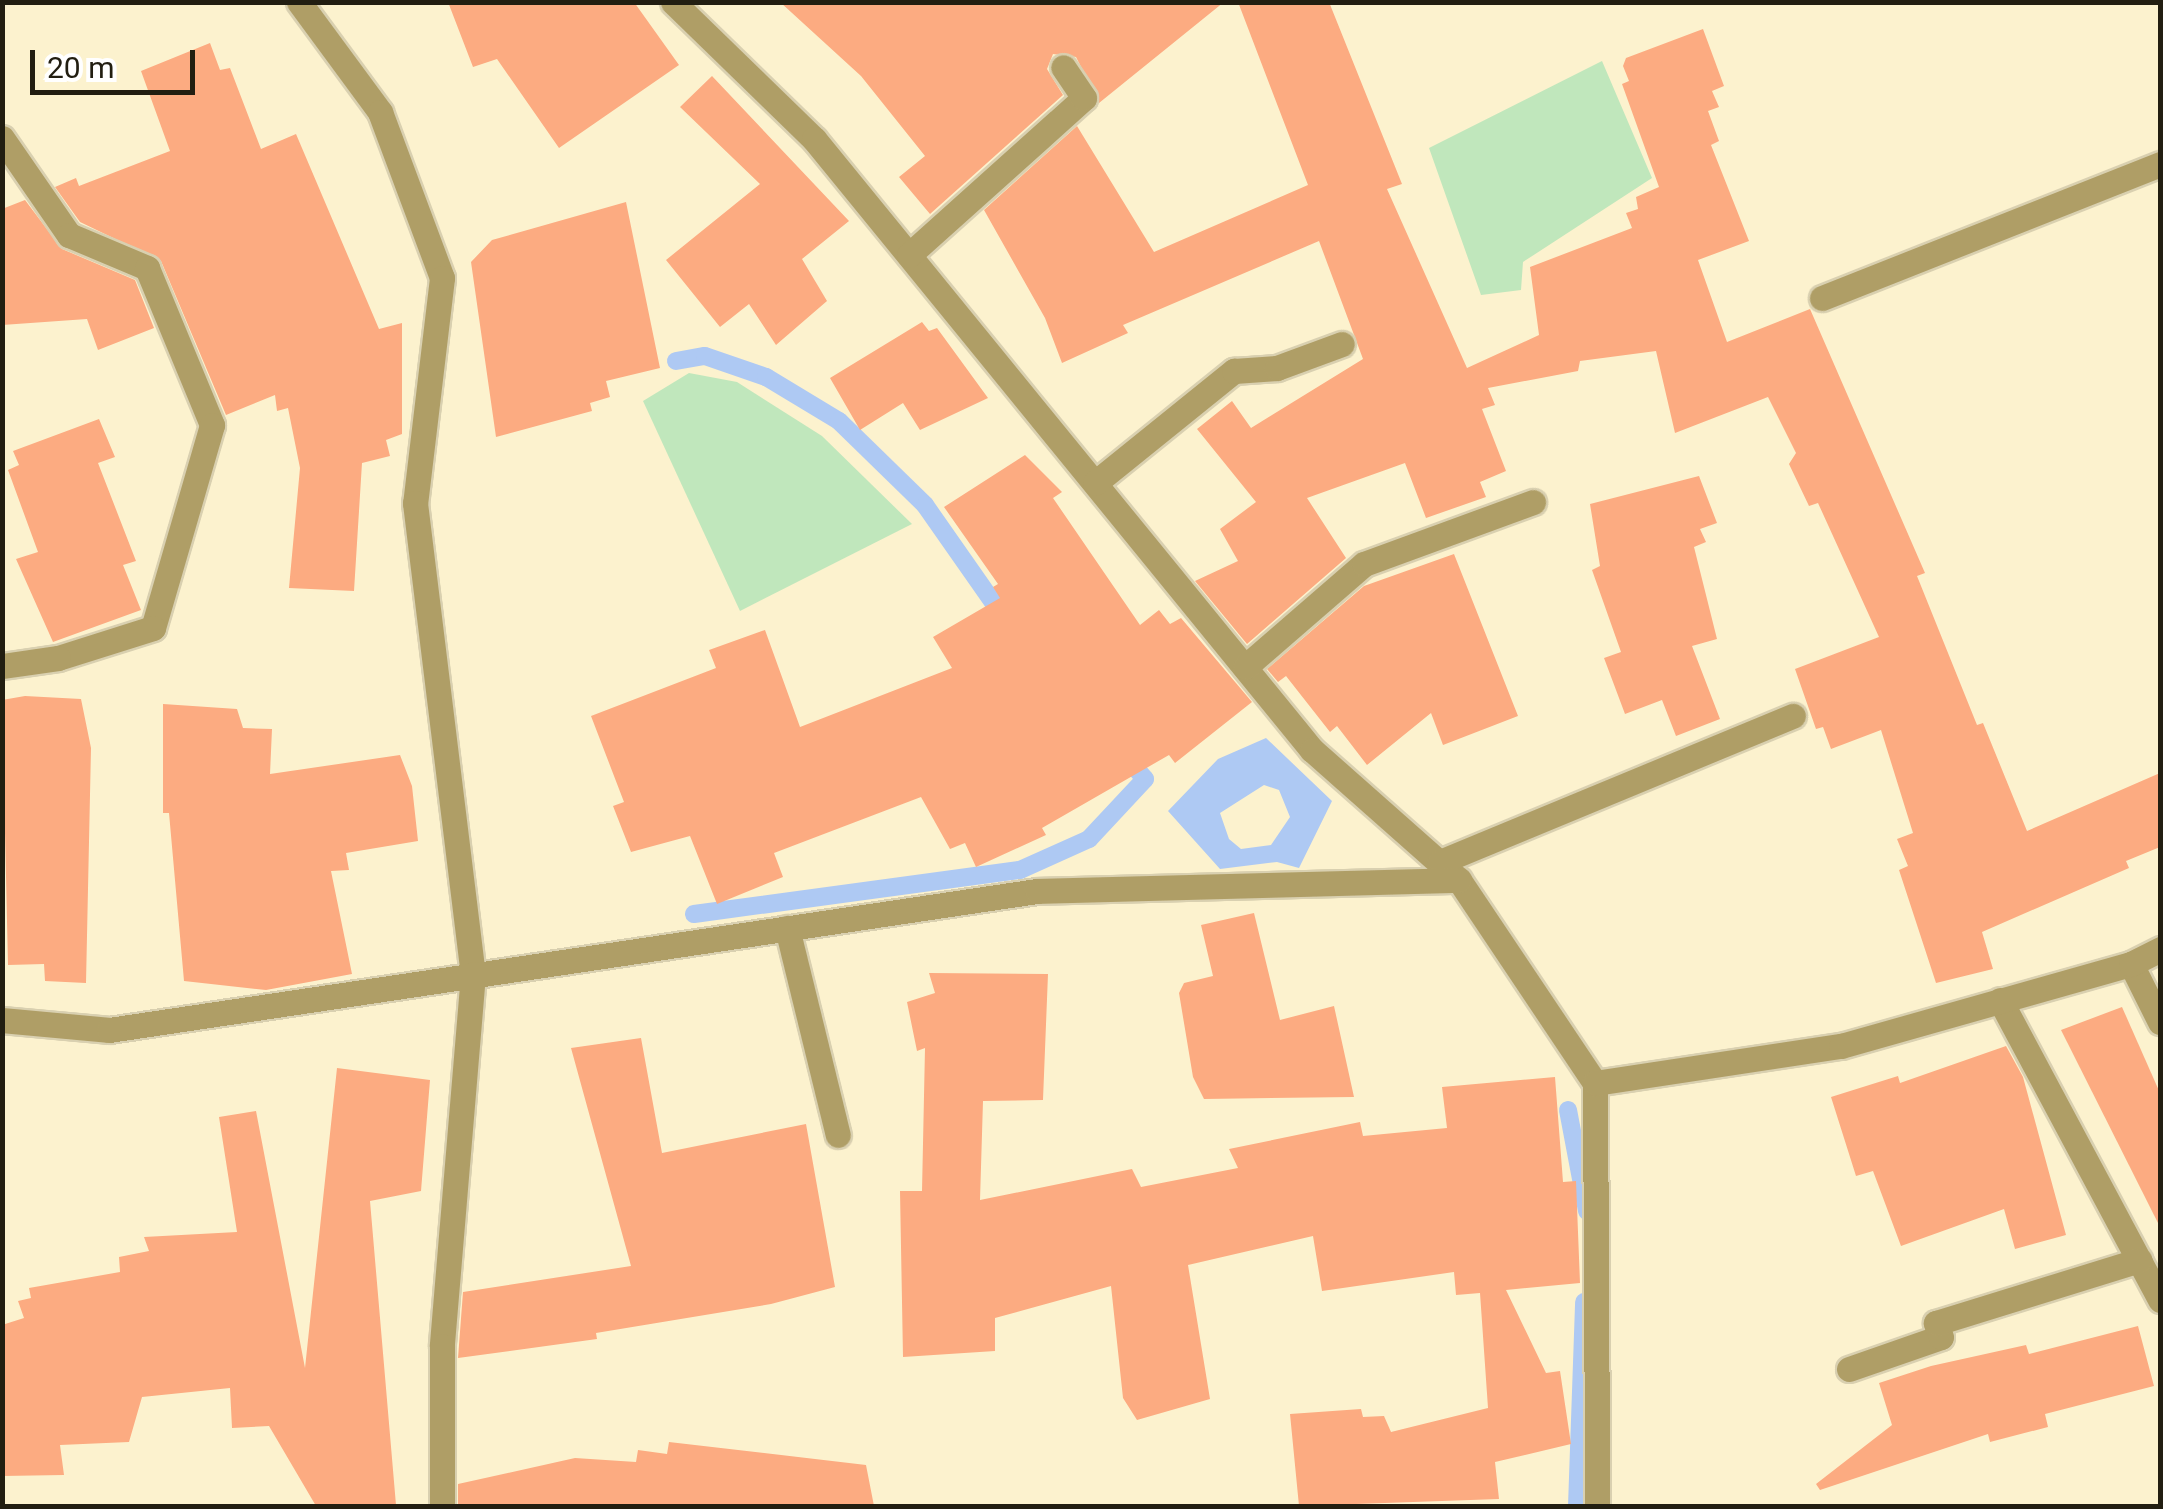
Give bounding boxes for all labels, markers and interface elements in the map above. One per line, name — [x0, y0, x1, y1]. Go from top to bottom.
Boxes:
scale bar — [35, 30, 200, 92]
text: 20 m — [47, 50, 114, 85]

